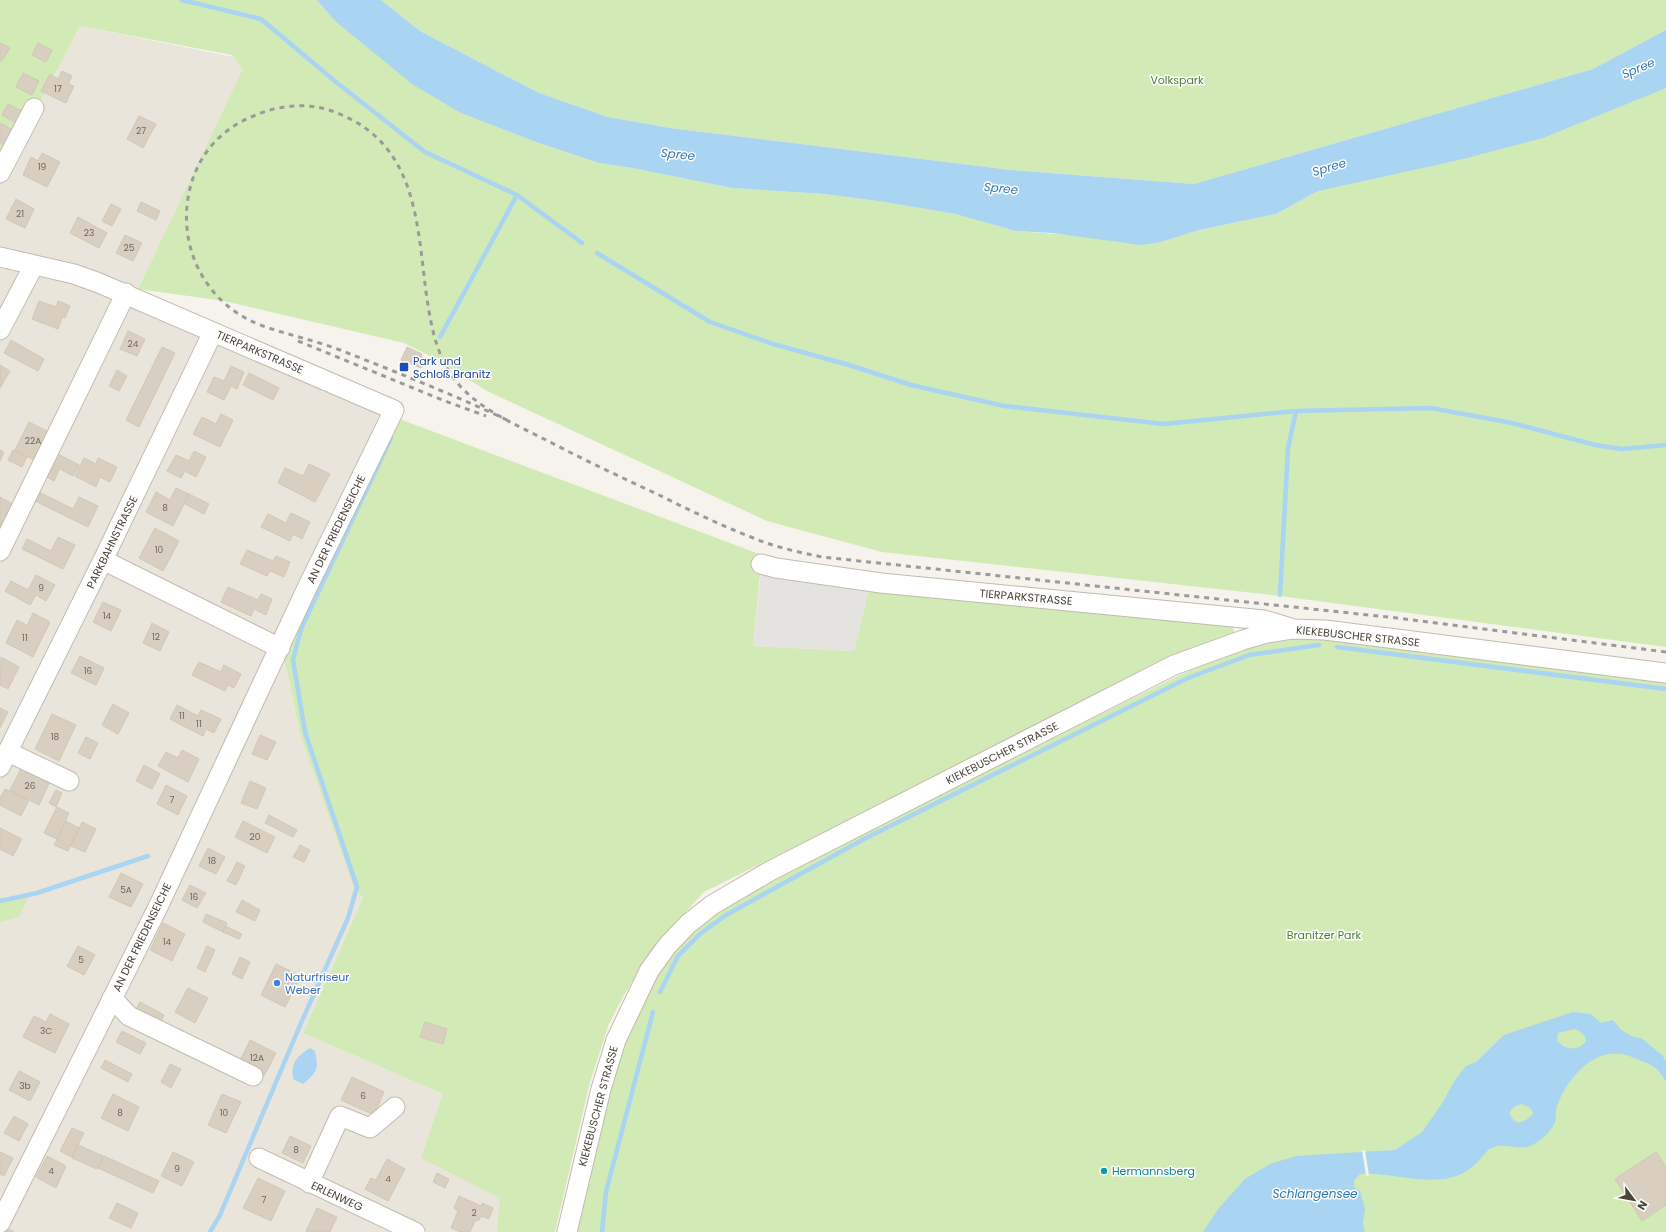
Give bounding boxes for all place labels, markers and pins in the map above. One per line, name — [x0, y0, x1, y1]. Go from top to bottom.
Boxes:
place label: Park und Schloß Branitz — [413, 353, 490, 382]
marker: Park und Schloß Branitz — [398, 361, 410, 373]
place label: Naturfriseur Weber — [285, 969, 349, 998]
marker: Naturfriseur Weber — [272, 978, 282, 988]
place label: Hermannsberg — [1112, 1163, 1195, 1179]
marker: Hermannsberg — [1099, 1166, 1109, 1176]

